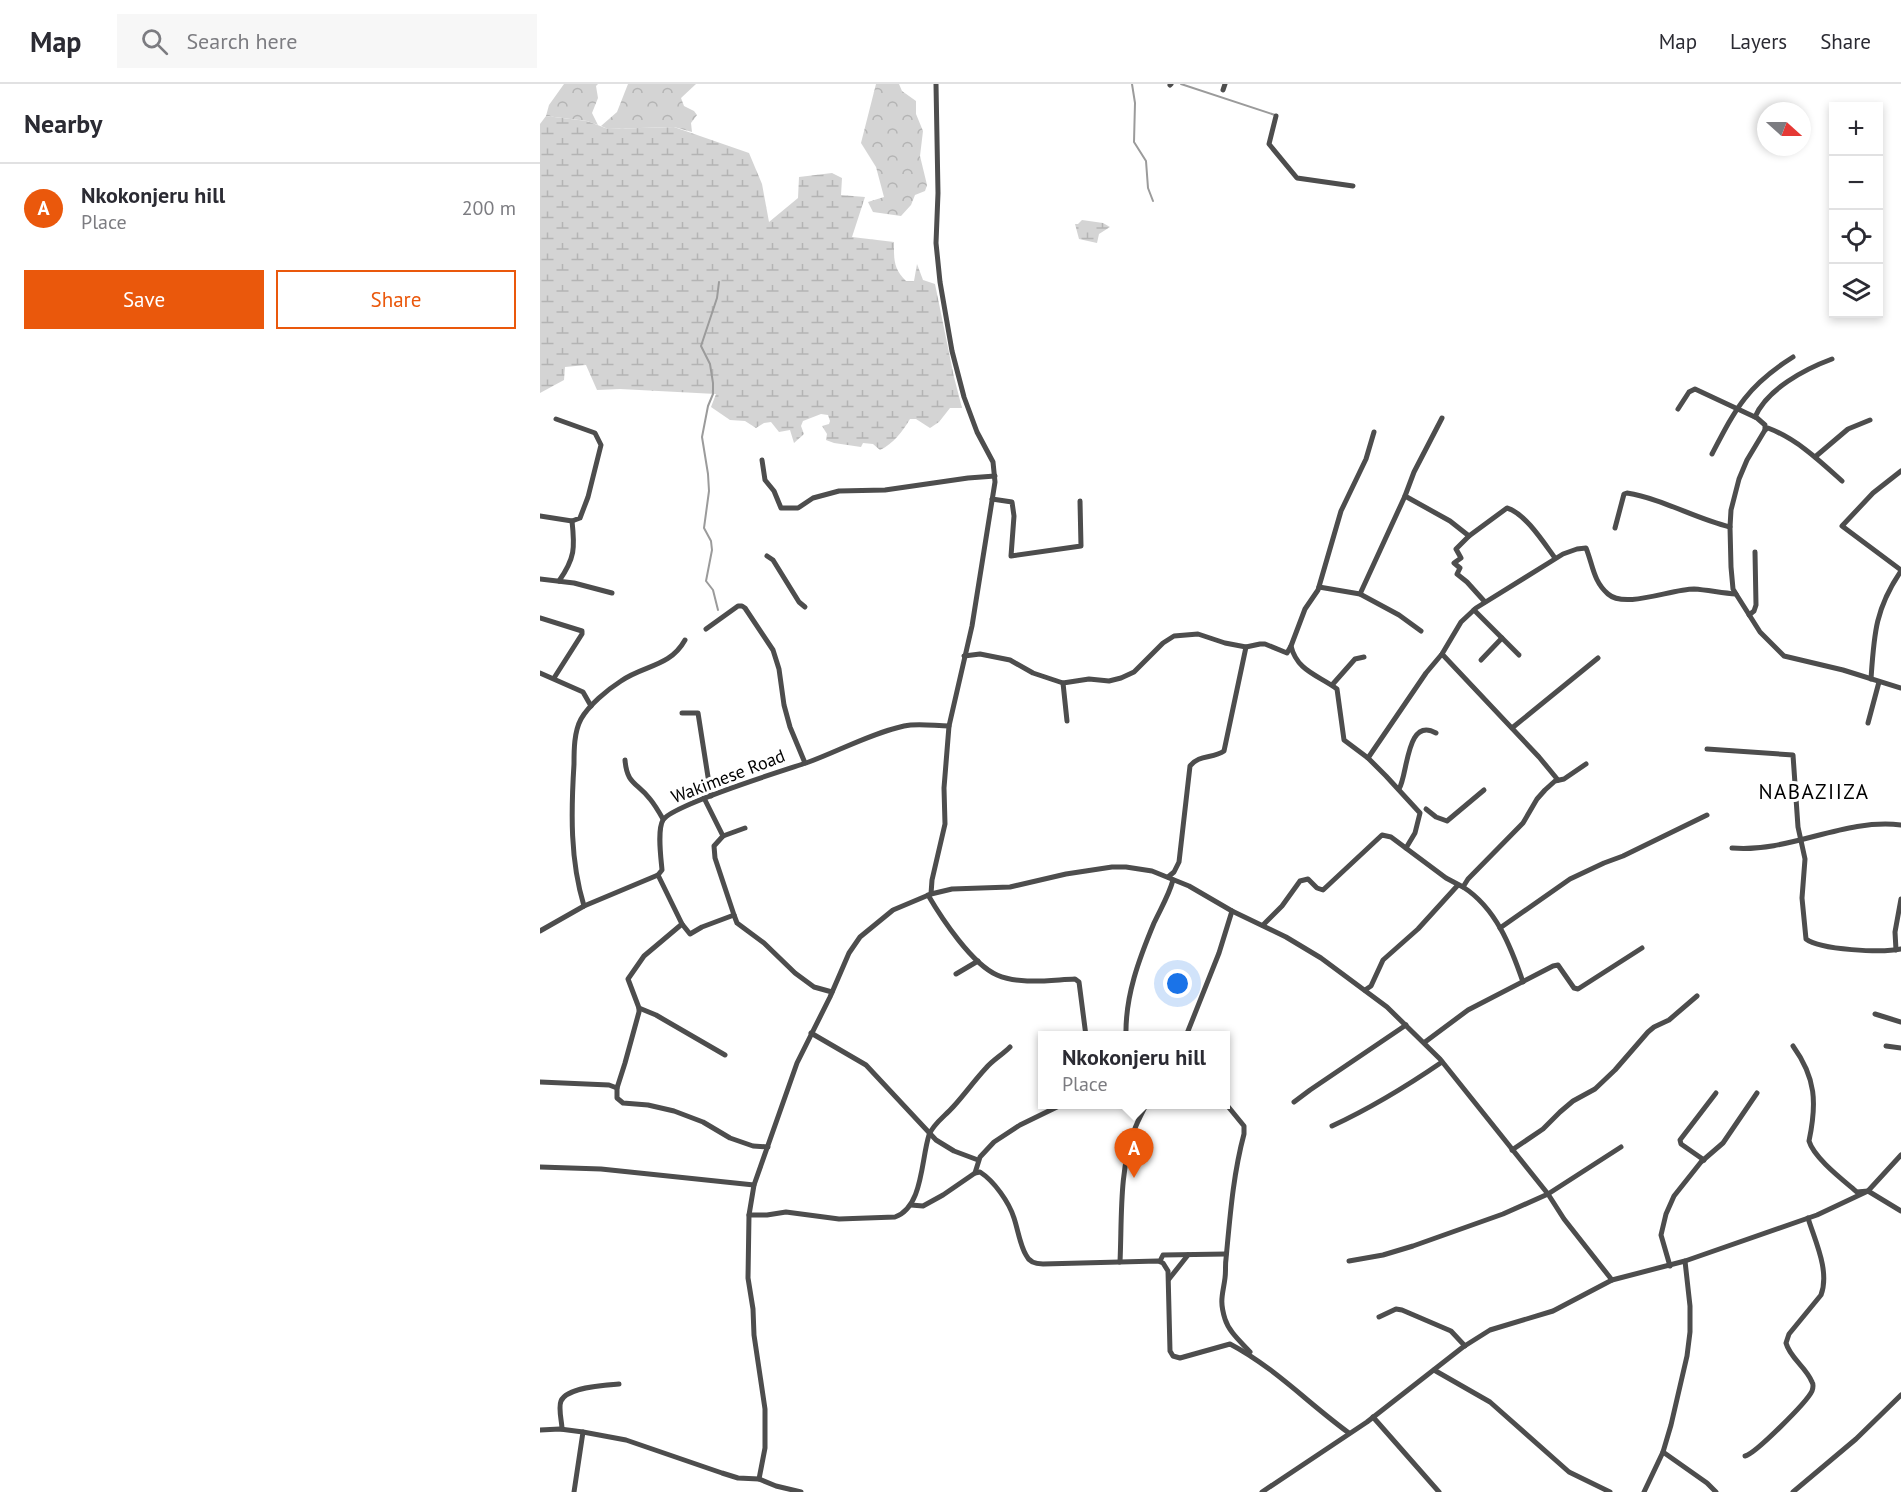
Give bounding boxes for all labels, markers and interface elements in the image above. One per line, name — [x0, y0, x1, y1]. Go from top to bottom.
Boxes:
search box — [117, 14, 537, 68]
text: Map — [30, 23, 81, 60]
icon: search — [138, 25, 171, 58]
text: Search here — [186, 27, 297, 55]
text: Map — [1659, 28, 1697, 55]
text: Layers — [1730, 28, 1787, 55]
text: Share — [1820, 28, 1871, 55]
north arrow — [1757, 102, 1811, 156]
map controls — [1829, 102, 1883, 318]
button: + — [1829, 102, 1883, 156]
text: Nearby — [24, 107, 102, 140]
button: − — [1829, 156, 1883, 210]
text: Nkokonjeru hill — [81, 181, 225, 209]
text: A — [37, 195, 50, 221]
text: 200 m — [462, 195, 516, 221]
text: Place — [81, 209, 127, 235]
button: locate — [1829, 210, 1883, 264]
button: layers — [1829, 264, 1883, 318]
button: Save — [24, 270, 264, 329]
button: Share — [276, 270, 516, 329]
street label: Wakimese Road — [668, 744, 788, 808]
district label: NABAZIIZA — [1758, 778, 1870, 805]
your location — [1163, 969, 1192, 998]
popup — [1038, 1031, 1230, 1109]
text: Nkokonjeru hill — [1062, 1043, 1206, 1071]
text: Place — [1062, 1071, 1108, 1097]
pin: A — [1114, 1128, 1154, 1178]

